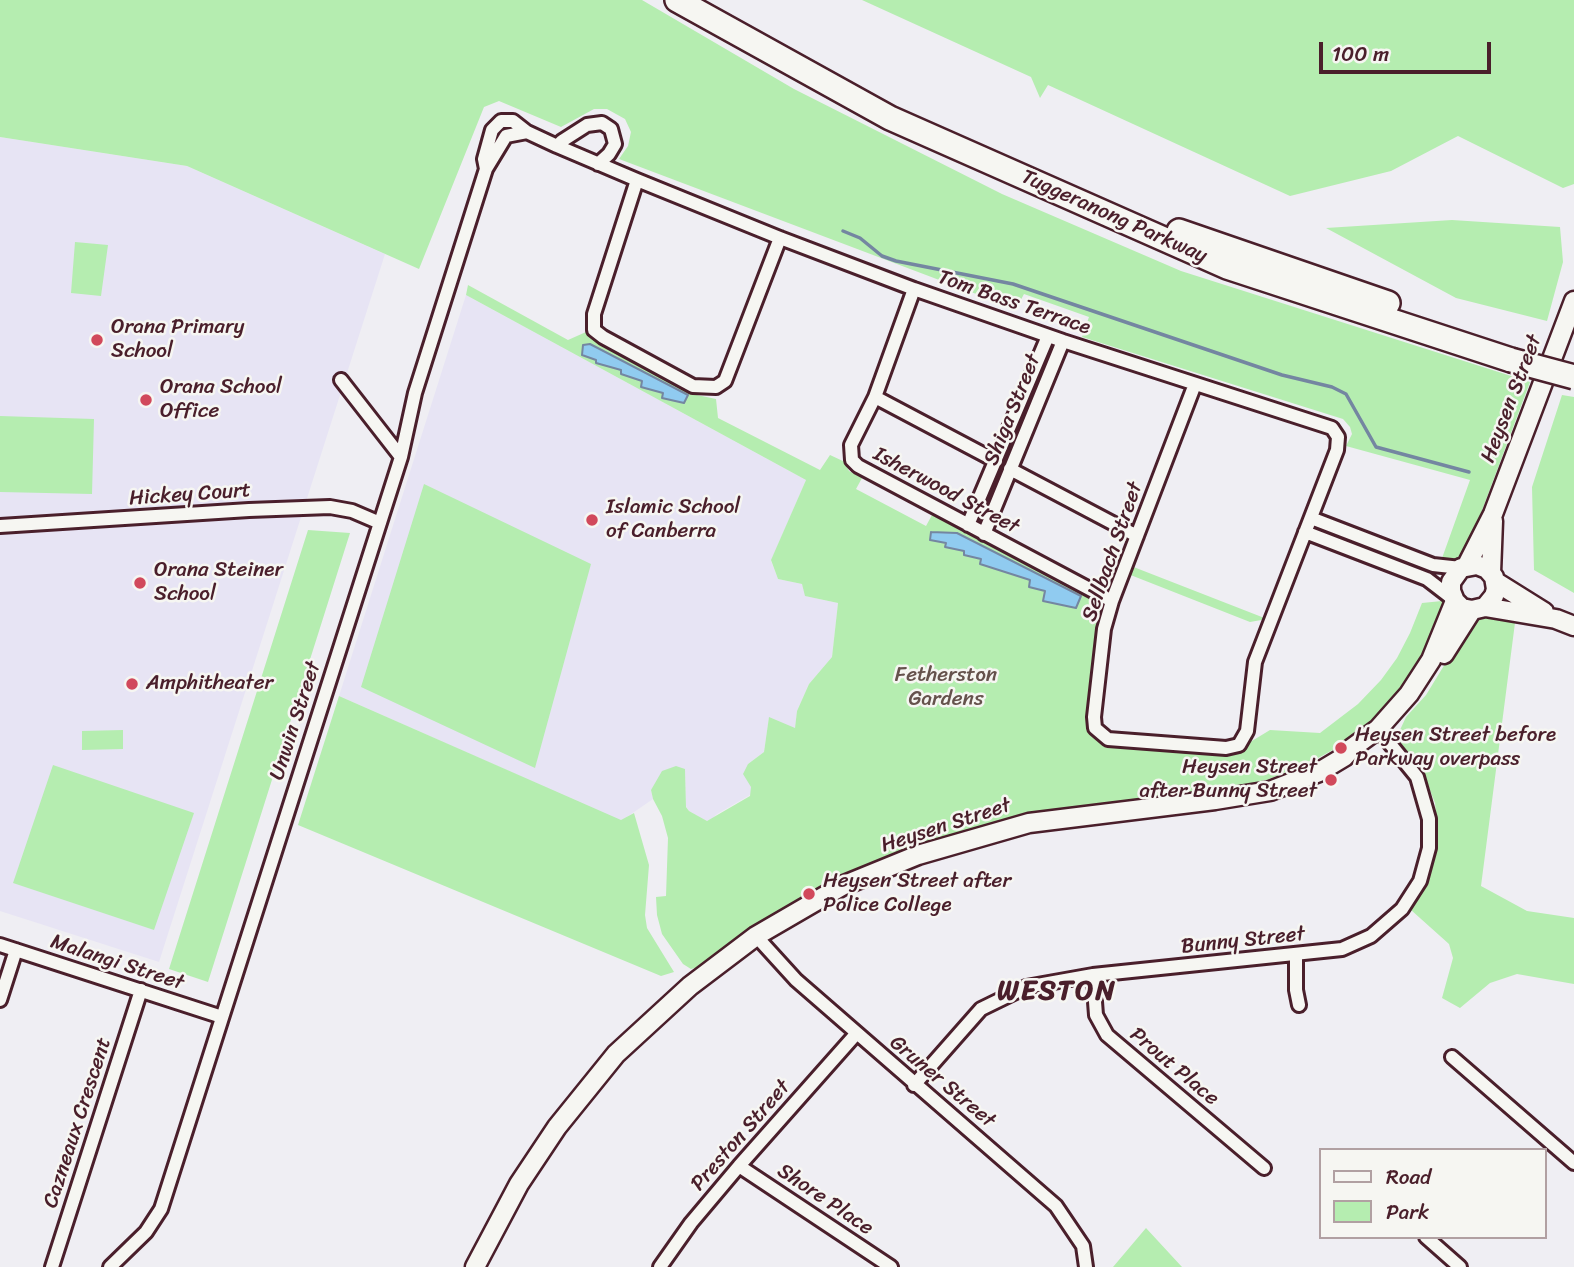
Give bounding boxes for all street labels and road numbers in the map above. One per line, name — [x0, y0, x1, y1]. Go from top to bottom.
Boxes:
street label: Tuggeranong Parkway — [1017, 165, 1211, 269]
street label: Tom Bass Terrace — [934, 265, 1094, 341]
street label: Heysen Street — [1476, 332, 1548, 466]
street label: Shiga Street — [979, 351, 1047, 469]
street label: Isherwood Street — [869, 442, 1023, 540]
street label: Hickey Court — [128, 478, 252, 512]
street label: Sellbach Street — [1077, 479, 1149, 625]
street label: Unwin Street — [265, 658, 327, 784]
street label: Heysen Street — [878, 793, 1014, 859]
street label: Bunny Street — [1180, 922, 1306, 960]
street label: Malangi Street — [47, 930, 187, 996]
street label: Prout Place — [1124, 1022, 1224, 1112]
street label: Gruner Street — [884, 1031, 1000, 1133]
street label: Cazneaux Crescent — [39, 1035, 117, 1211]
street label: Preston Street — [686, 1075, 796, 1197]
street label: Shore Place — [772, 1159, 878, 1241]

